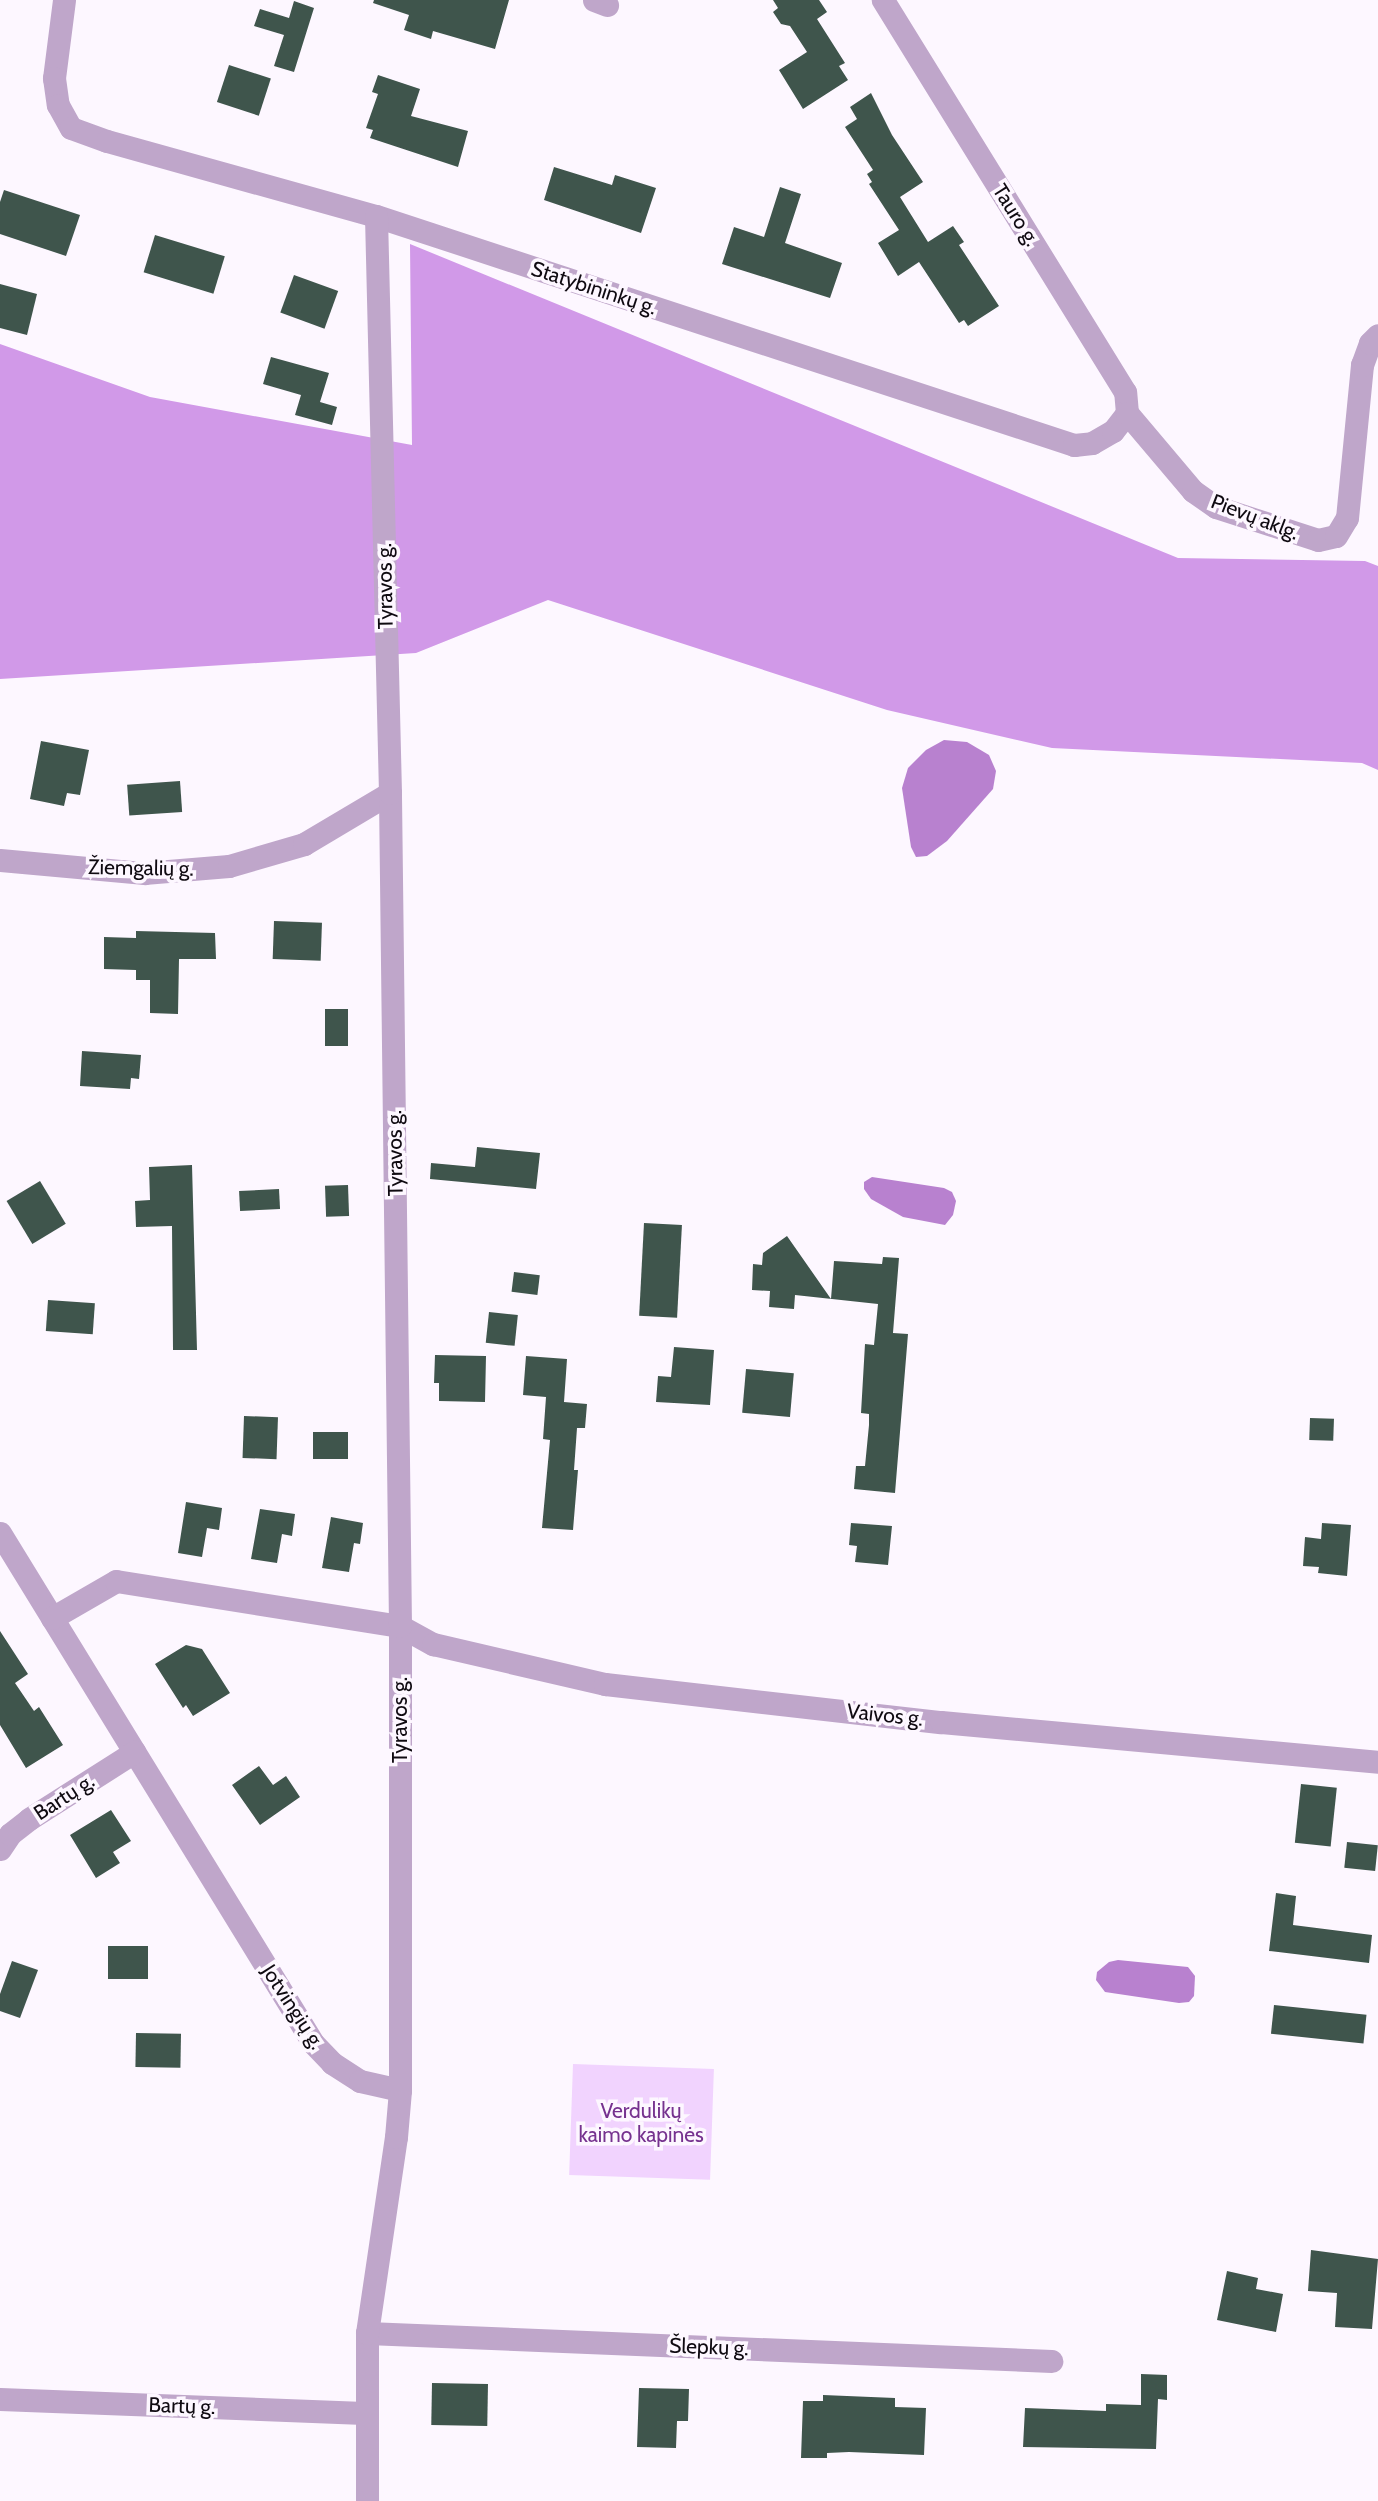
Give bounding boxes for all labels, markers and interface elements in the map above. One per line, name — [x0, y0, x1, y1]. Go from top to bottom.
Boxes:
street label: Tauro g. — [987, 179, 1045, 251]
street label: Statybininkų g. — [528, 256, 660, 320]
street label: Pievų aklg. — [1207, 489, 1303, 545]
street label: Tyravos g. — [372, 543, 398, 629]
street label: Žiemgalių g. — [88, 854, 194, 882]
street label: Tyravos g. — [382, 1110, 408, 1196]
street label: Tyravos g. — [387, 1677, 413, 1763]
street label: Vaivos g. — [846, 1698, 924, 1732]
street label: Bartų g. — [29, 1768, 99, 1826]
street label: Jotvingių g. — [256, 1960, 330, 2054]
park label: Verdulikų kaimo kapinės — [578, 2098, 704, 2148]
street label: Šlepkų g. — [669, 2333, 749, 2361]
street label: Bartų g. — [148, 2392, 216, 2420]

